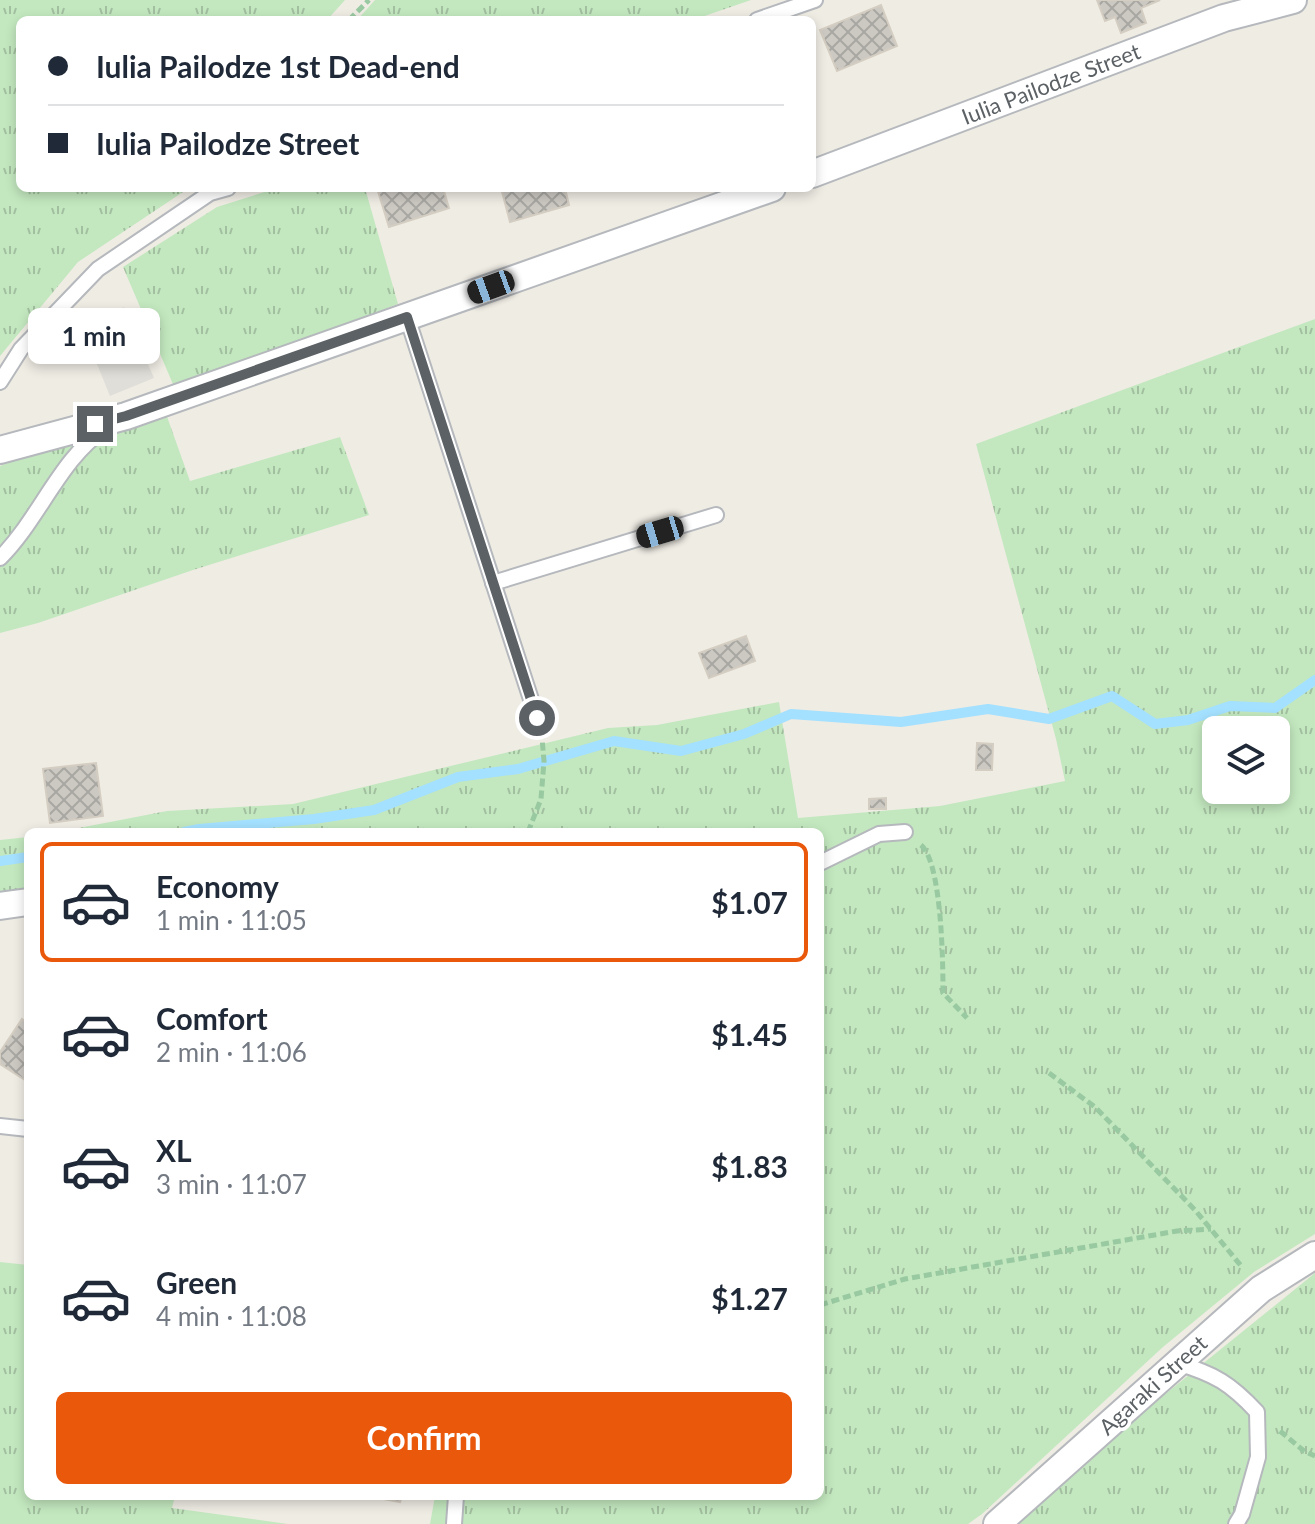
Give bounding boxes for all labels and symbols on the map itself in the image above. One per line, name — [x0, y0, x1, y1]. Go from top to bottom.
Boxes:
street label: Iulia Pailodze Street — [958, 37, 1144, 130]
car — [464, 268, 518, 306]
callout: 1 min — [29, 308, 161, 364]
route end — [77, 406, 113, 442]
car — [634, 514, 686, 550]
route start — [519, 700, 555, 736]
street label: Agaraki Street — [1093, 1329, 1212, 1440]

